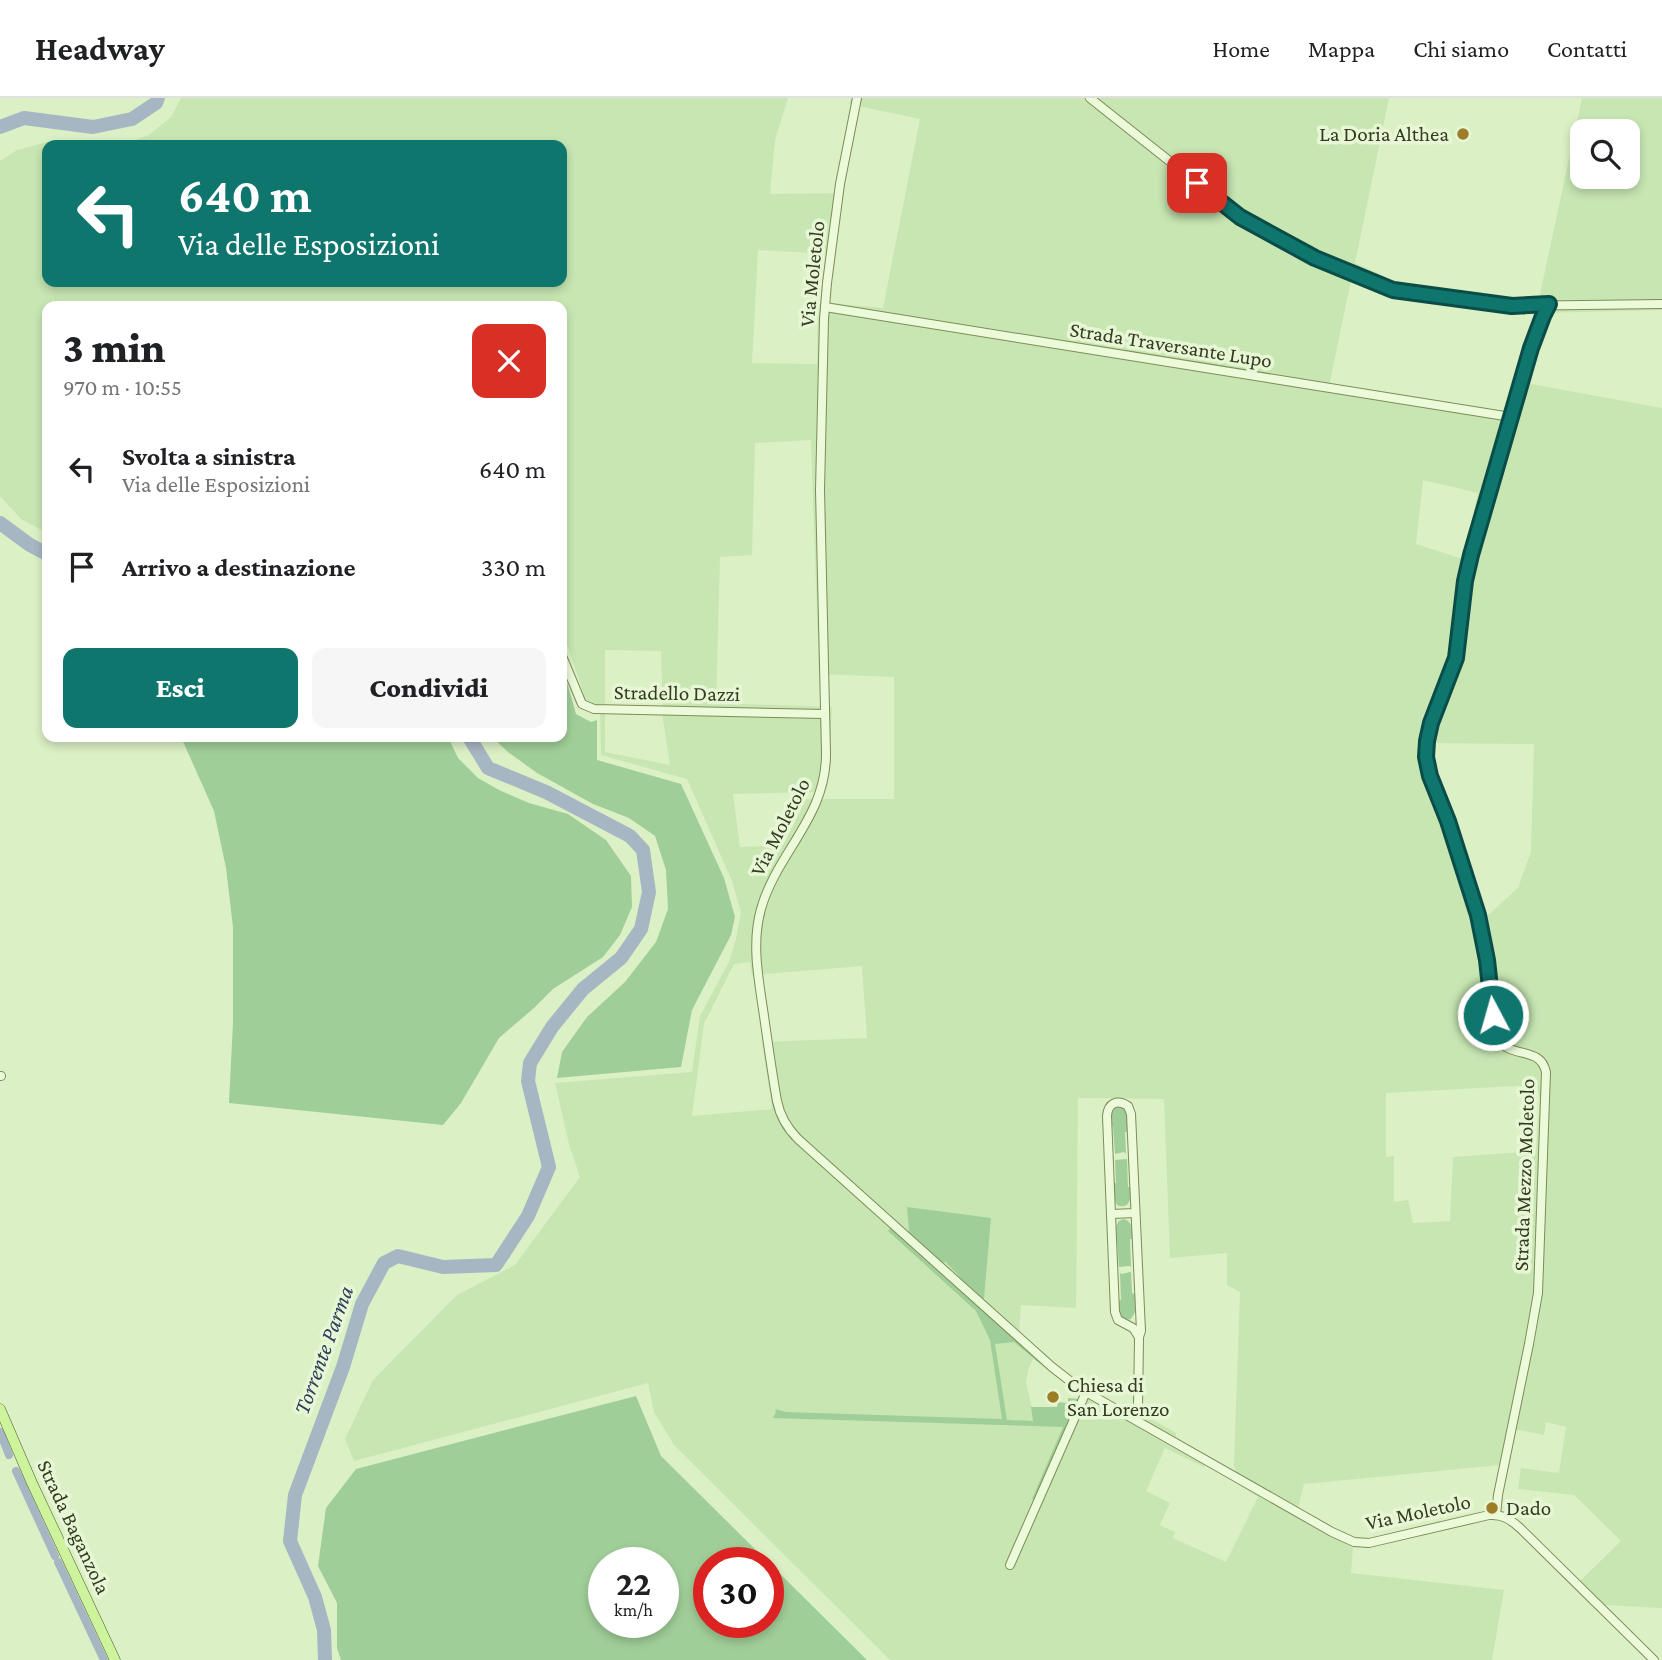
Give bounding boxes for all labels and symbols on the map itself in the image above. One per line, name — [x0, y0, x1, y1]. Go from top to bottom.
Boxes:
place label: La Doria Althea — [1319, 122, 1449, 146]
marker: La Doria Althea — [1455, 126, 1471, 142]
pin — [1167, 153, 1227, 213]
street label: Via Moletolo — [794, 220, 830, 328]
street label: Strada Traversante Lupo — [1068, 317, 1274, 373]
street label: Stradello Dazzi — [614, 680, 741, 706]
street label: Via Moletolo — [745, 774, 815, 880]
position arrow — [1456, 978, 1530, 1052]
street label: Strada Mezzo Moletolo — [1509, 1078, 1539, 1272]
water label: Torrente Parma — [288, 1282, 358, 1418]
place label: Chiesa di San Lorenzo — [1067, 1373, 1170, 1421]
marker: Chiesa di San Lorenzo — [1045, 1389, 1061, 1405]
street label: Strada Baganzola — [32, 1456, 116, 1598]
street label: Via Moletolo — [1363, 1489, 1473, 1535]
place label: Dado — [1506, 1496, 1551, 1520]
marker: Dado — [1484, 1500, 1500, 1516]
speed limit sign: 30 — [693, 1547, 784, 1638]

